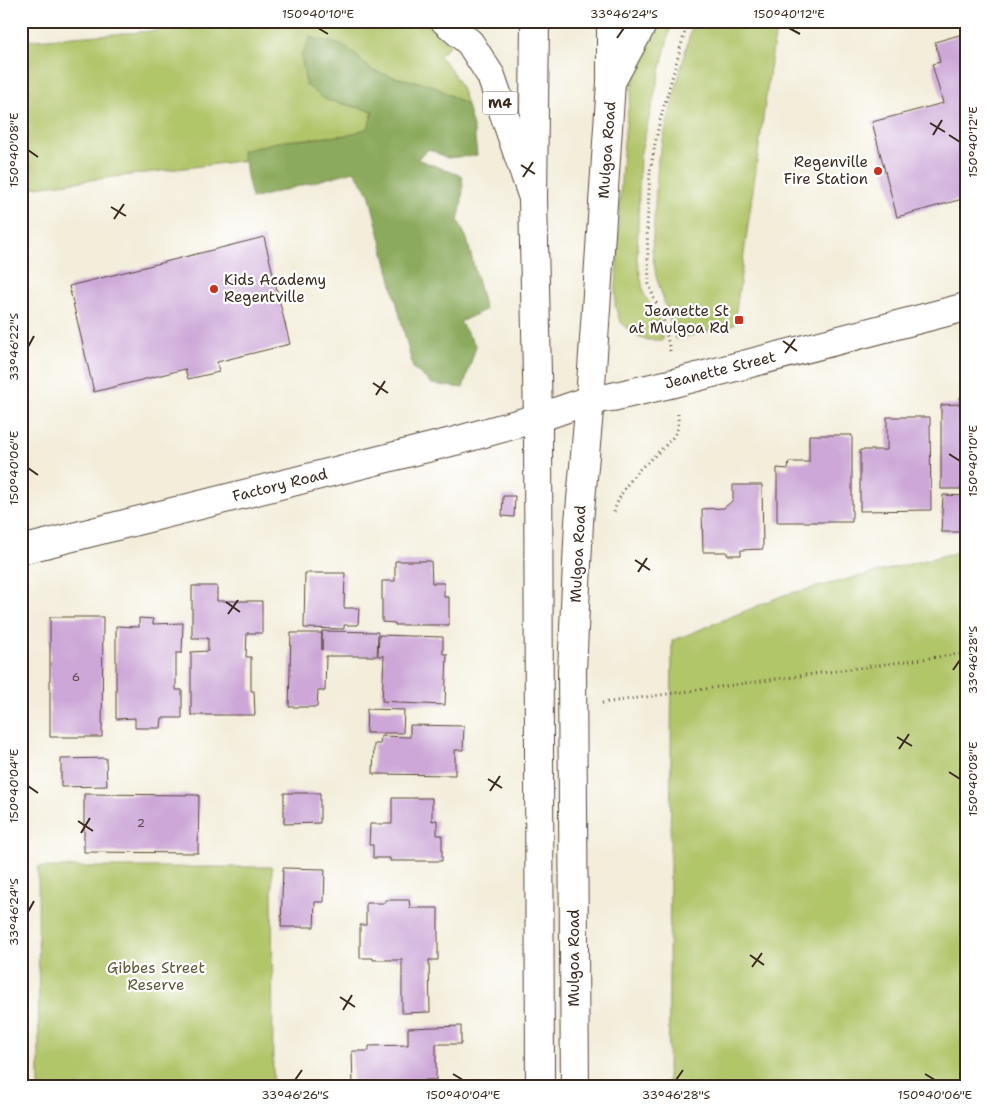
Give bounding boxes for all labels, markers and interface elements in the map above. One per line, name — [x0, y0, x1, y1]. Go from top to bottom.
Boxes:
text: 150°40'10"E — [282, 6, 354, 22]
text: 33°46'24"S — [590, 6, 658, 22]
text: 150°40'12"E — [753, 6, 825, 22]
road number: M4 — [482, 92, 518, 115]
street label: Mulgoa Road — [594, 100, 620, 199]
text: 150°40'12"E — [965, 106, 981, 178]
text: 150°40'08"E — [6, 113, 22, 187]
place label: Regenville Fire Station — [784, 152, 868, 189]
marker: Regenville Fire Station — [872, 165, 884, 177]
place label: Kids Academy Regentville — [224, 270, 326, 307]
marker: Kids Academy Regentville — [208, 283, 220, 295]
place label: Jeanette St at Mulgoa Rd — [629, 301, 729, 338]
text: 33°46'22"S — [6, 313, 22, 381]
marker: Jeanette St at Mulgoa Rd — [733, 314, 745, 326]
street label: Jeanette Street — [662, 347, 778, 393]
text: 150°40'10"E — [965, 425, 981, 497]
text: 150°40'06"E — [6, 431, 22, 505]
street label: Factory Road — [230, 463, 330, 506]
street label: Mulgoa Road — [565, 504, 591, 603]
text: 33°46'28"S — [965, 625, 981, 694]
house number: 6 — [72, 669, 80, 685]
text: 150°40'08"E — [965, 742, 981, 816]
text: 150°40'04"E — [6, 749, 22, 823]
house number: 2 — [137, 815, 145, 831]
text: 33°46'24"S — [6, 878, 22, 946]
street label: Mulgoa Road — [564, 909, 584, 1007]
park label: Gibbes Street Reserve — [107, 958, 205, 995]
text: 33°46'26"S — [261, 1087, 329, 1103]
text: 150°40'04"E — [426, 1087, 500, 1103]
text: 33°46'28"S — [642, 1087, 711, 1103]
text: 150°40'06"E — [898, 1087, 972, 1103]

